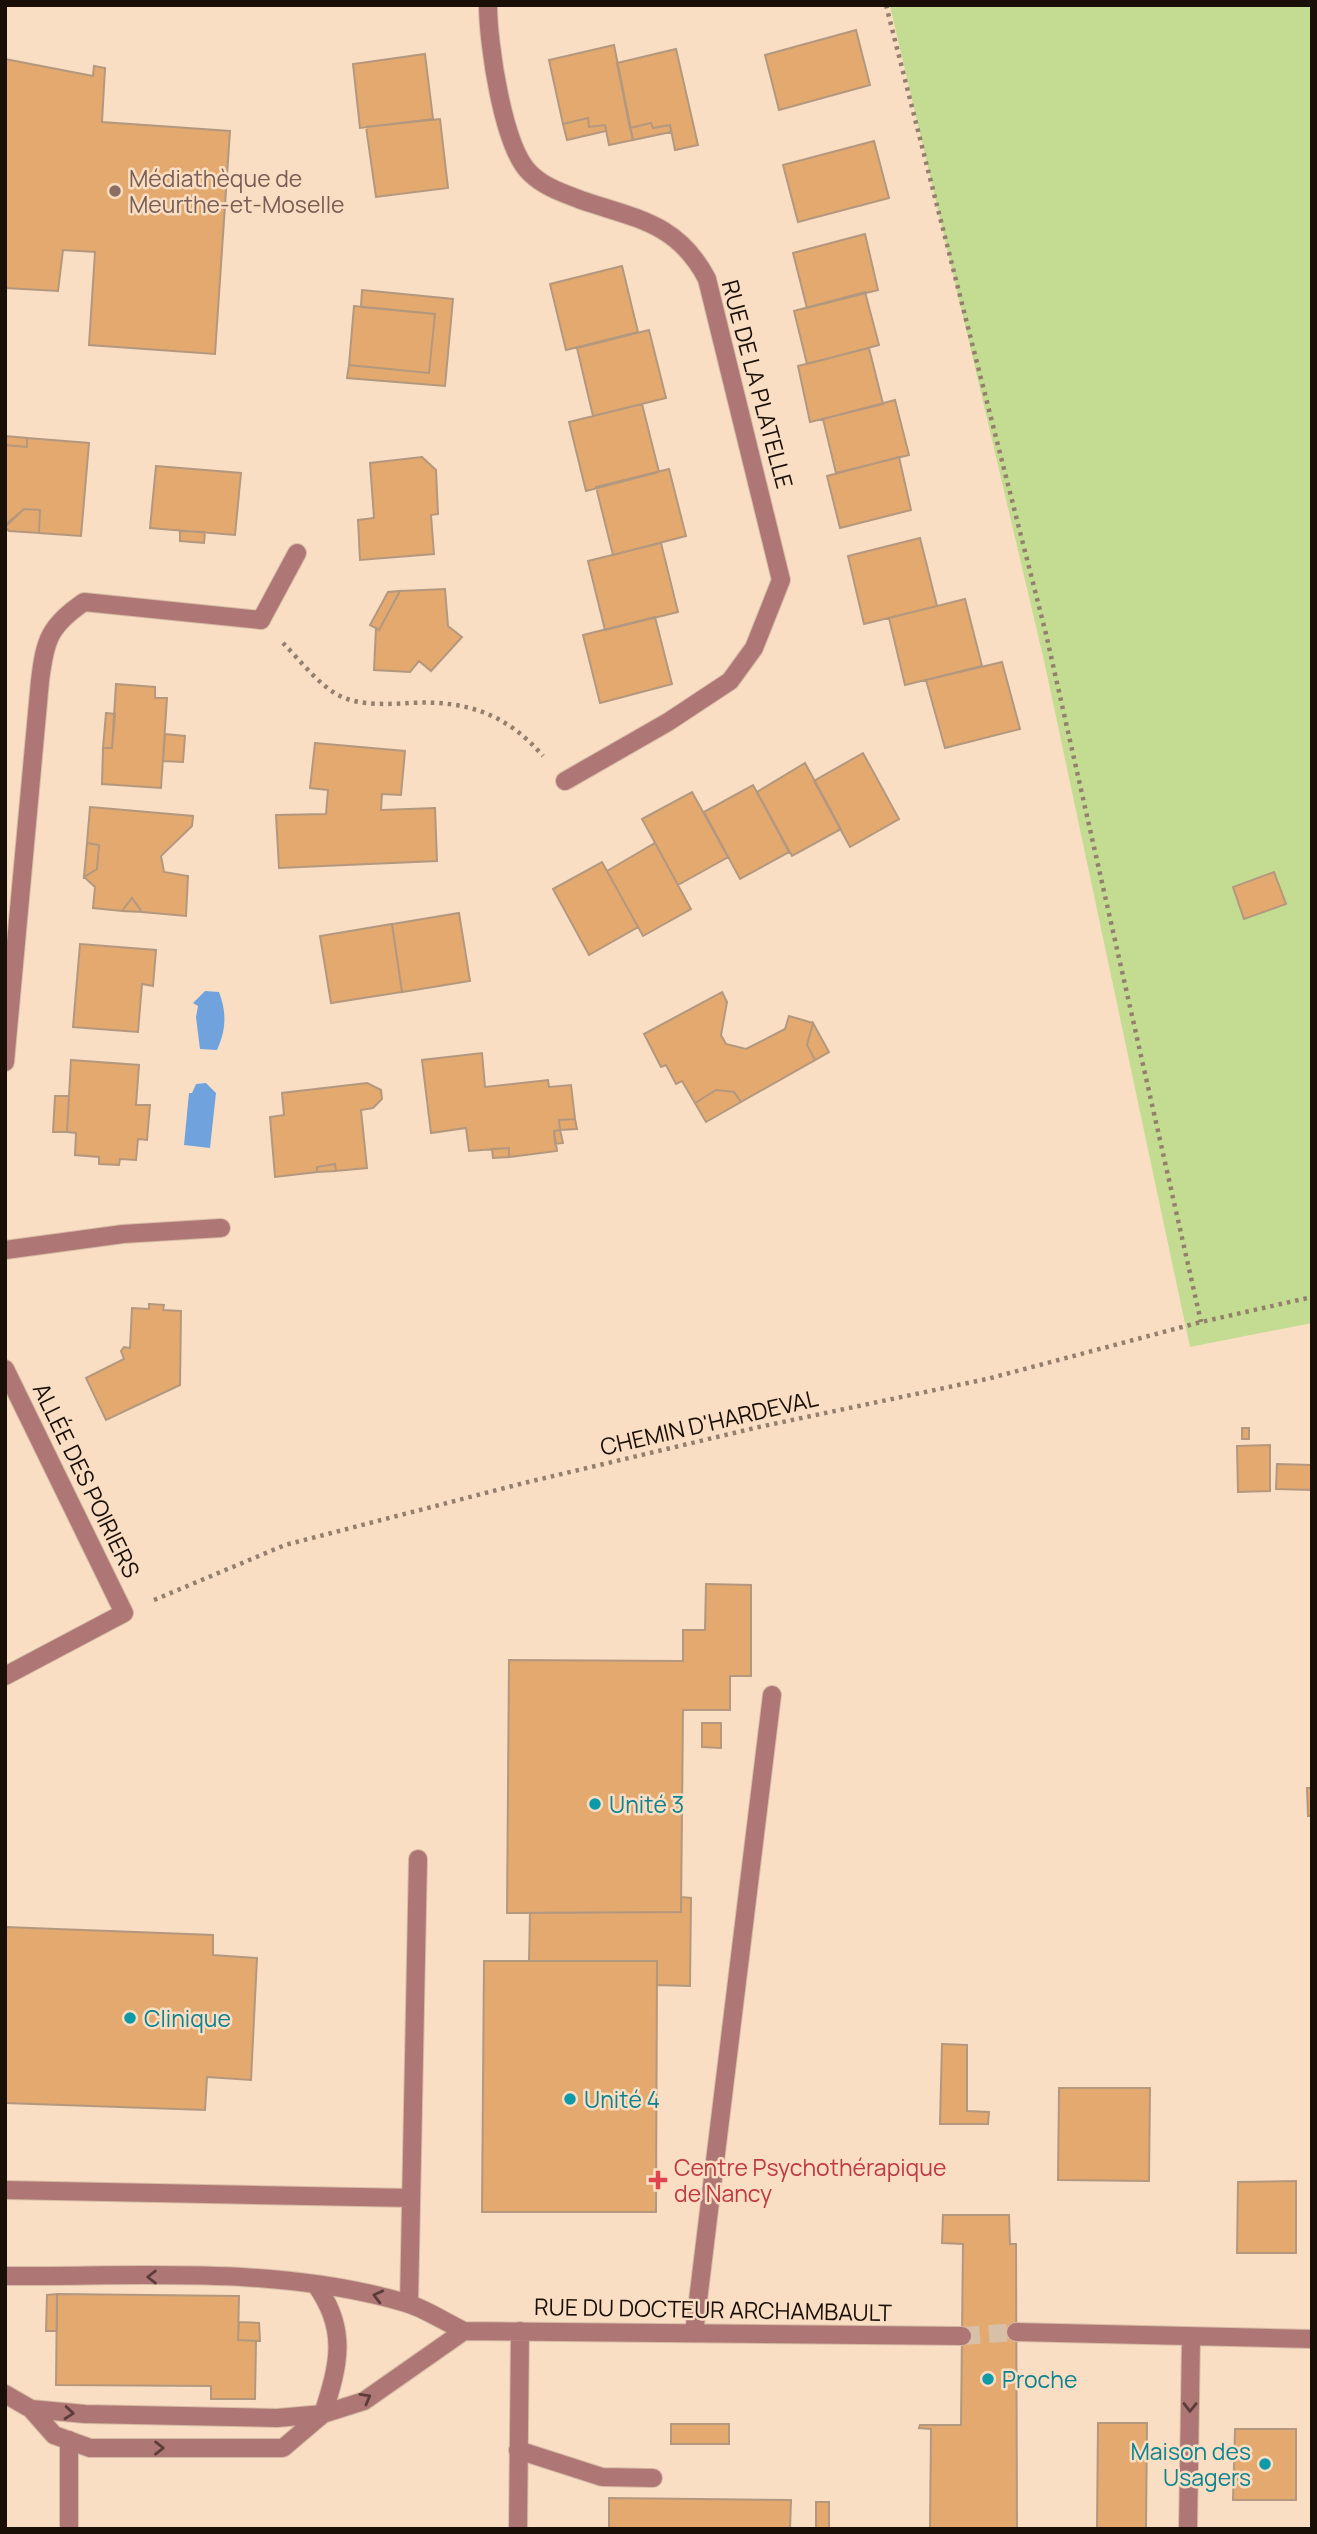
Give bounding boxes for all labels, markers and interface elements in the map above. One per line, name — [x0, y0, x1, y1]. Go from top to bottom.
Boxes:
place label: Médiathèque de Meurthe-et-Moselle — [129, 162, 345, 220]
marker: Médiathèque de Meurthe-et-Moselle — [107, 183, 123, 199]
street label: RUE DE LA PLATELLE — [715, 276, 801, 492]
street label: ALLÉE DES POIRIERS — [26, 1377, 148, 1583]
street label: CHEMIN D'HARDEVAL — [597, 1381, 821, 1463]
place label: Unité 3 — [609, 1788, 684, 1820]
marker: Unité 3 — [587, 1796, 603, 1812]
place label: Clinique — [144, 2002, 231, 2034]
marker: Clinique — [122, 2010, 138, 2026]
place label: Unité 4 — [584, 2083, 660, 2115]
marker: Unité 4 — [562, 2091, 578, 2107]
place label: Centre Psychothérapique de Nancy — [674, 2151, 946, 2209]
marker: Centre Psychothérapique de Nancy — [648, 2170, 668, 2190]
one-way arrow — [147, 2269, 157, 2285]
one-way arrow — [372, 2290, 384, 2304]
street label: RUE DU DOCTEUR ARCHAMBAULT — [534, 2290, 892, 2328]
place label: Proche — [1002, 2363, 1077, 2395]
marker: Proche — [980, 2371, 996, 2387]
one-way arrow — [359, 2393, 372, 2406]
one-way arrow — [1182, 2402, 1198, 2412]
one-way arrow — [64, 2405, 75, 2420]
place label: Maison des Usagers — [1130, 2435, 1251, 2493]
one-way arrow — [154, 2440, 164, 2456]
marker: Maison des Usagers — [1257, 2456, 1273, 2472]

